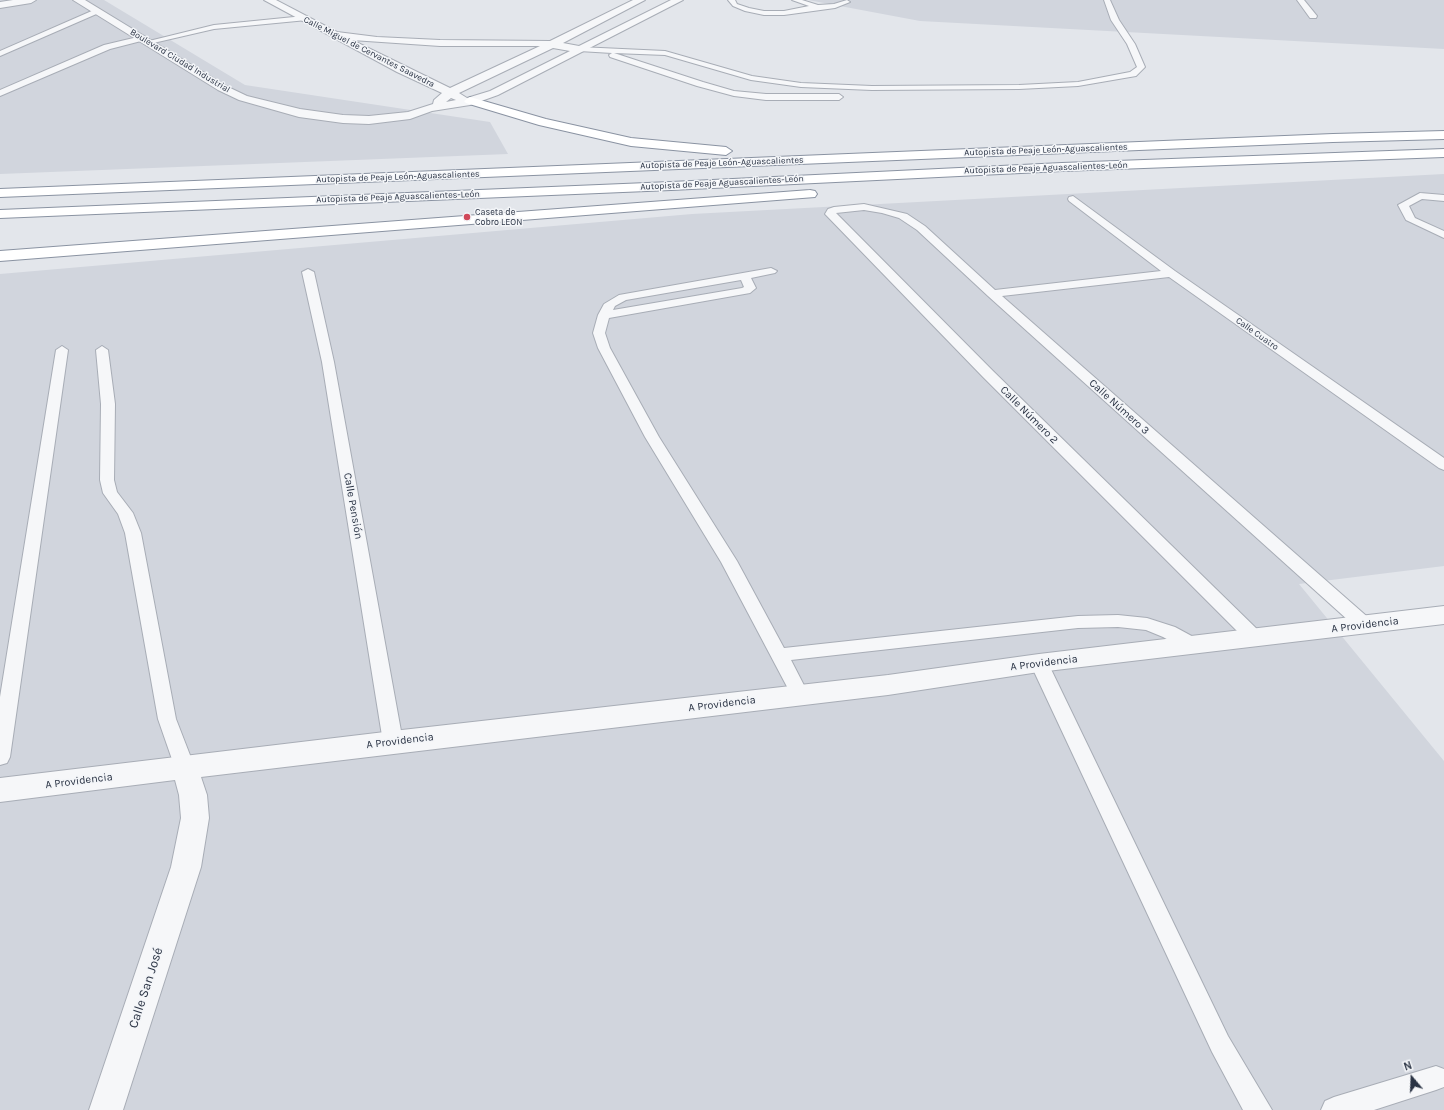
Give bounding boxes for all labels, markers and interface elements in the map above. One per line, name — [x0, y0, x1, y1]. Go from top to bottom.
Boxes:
street label: Calle Miguel de Cervantes Saavedra — [302, 14, 436, 90]
street label: Boulevard Ciudad Industrial — [128, 27, 232, 95]
street label: Autopista de Peaje León-Aguascalientes — [964, 142, 1128, 158]
street label: Autopista de Peaje León-Aguascalientes — [640, 155, 804, 171]
street label: Autopista de Peaje Aguascalientes-León — [964, 160, 1128, 176]
street label: Autopista de Peaje León-Aguascalientes — [316, 169, 480, 185]
street label: Autopista de Peaje Aguascalientes-León — [640, 173, 804, 193]
street label: Autopista de Peaje Aguascalientes-León — [316, 189, 480, 205]
place label: Caseta de Cobro LEON — [475, 207, 522, 228]
marker: Caseta de Cobro LEON — [462, 212, 472, 222]
street label: Calle Cuatro — [1234, 315, 1280, 353]
street label: Calle Número 3 — [1086, 377, 1152, 437]
street label: Calle Número 2 — [997, 383, 1061, 447]
street label: Calle Pensión — [341, 472, 365, 540]
street label: A Providencia — [1331, 614, 1399, 636]
street label: A Providencia — [1010, 652, 1078, 674]
street label: A Providencia — [688, 693, 756, 715]
street label: A Providencia — [366, 730, 434, 752]
street label: A Providencia — [45, 770, 113, 792]
street label: Calle San José — [126, 946, 166, 1030]
north arrow — [1392, 1058, 1432, 1098]
text: N — [1402, 1059, 1414, 1074]

